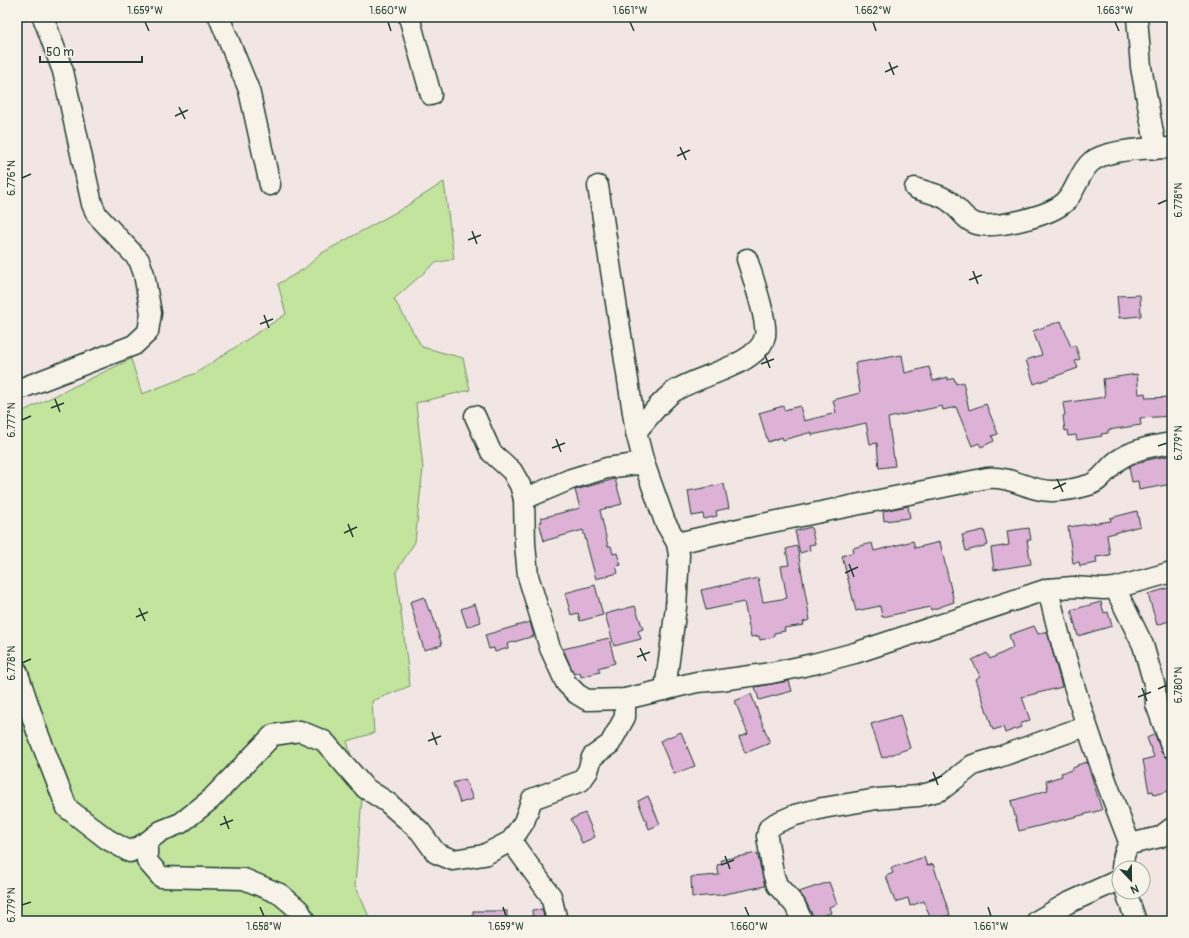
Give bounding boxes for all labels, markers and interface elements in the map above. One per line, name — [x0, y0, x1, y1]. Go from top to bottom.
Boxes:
text: 1.659°W — [127, 5, 163, 17]
text: 1.660°W — [369, 5, 407, 17]
text: 1.661°W — [613, 5, 648, 17]
text: 1.662°W — [855, 5, 892, 17]
text: 1.663°W — [1097, 5, 1134, 17]
scale bar — [40, 38, 142, 64]
text: 50 m — [46, 45, 74, 60]
text: 6.776°N — [6, 160, 18, 196]
text: 6.778°N — [1173, 182, 1185, 217]
text: 6.777°N — [6, 402, 18, 438]
text: 6.779°N — [1173, 425, 1185, 460]
text: 6.778°N — [6, 645, 18, 680]
text: 6.780°N — [1173, 667, 1185, 703]
north arrow — [1111, 860, 1151, 900]
text: N — [1128, 881, 1140, 896]
text: 6.779°N — [6, 887, 18, 922]
text: 1.658°W — [246, 921, 282, 933]
text: 1.659°W — [488, 921, 524, 933]
text: 1.660°W — [730, 921, 768, 933]
text: 1.661°W — [974, 921, 1009, 933]

